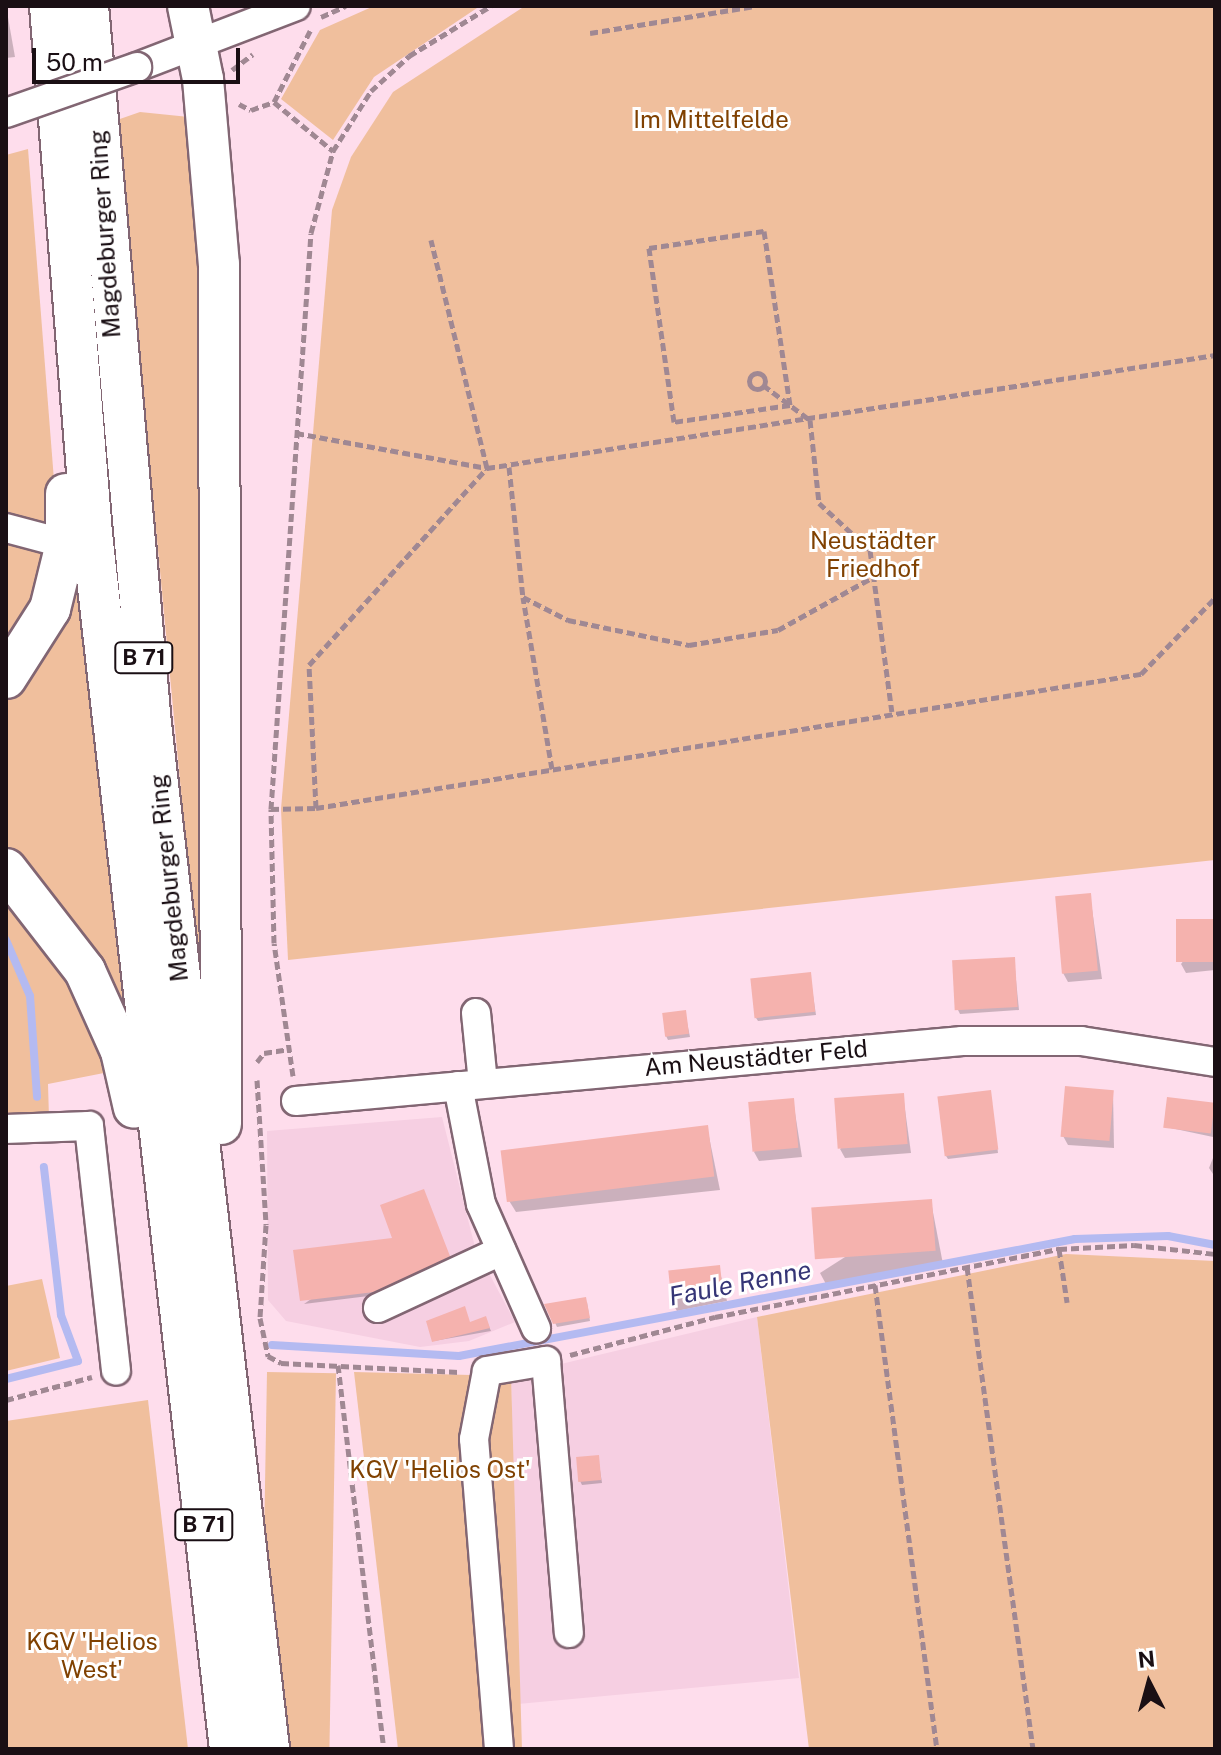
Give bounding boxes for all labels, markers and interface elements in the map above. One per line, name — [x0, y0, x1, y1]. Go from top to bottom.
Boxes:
scale bar — [36, 32, 244, 82]
text: 50 m — [46, 48, 103, 76]
park label: Im Mittelfelde — [633, 106, 789, 134]
street label: Magdeburger Ring — [83, 129, 127, 339]
park label: Neustädter Friedhof — [810, 527, 936, 583]
road number: B 71 — [114, 640, 174, 676]
street label: Magdeburger Ring — [144, 773, 194, 983]
street label: Am Neustädter Feld — [643, 1034, 869, 1082]
water label: Faule Renne — [666, 1254, 814, 1312]
park label: KGV 'Helios Ost' — [349, 1456, 531, 1484]
road number: B 71 — [174, 1507, 234, 1543]
park label: KGV 'Helios West' — [26, 1628, 158, 1684]
north arrow — [1109, 1643, 1189, 1723]
text: N — [1137, 1645, 1156, 1673]

